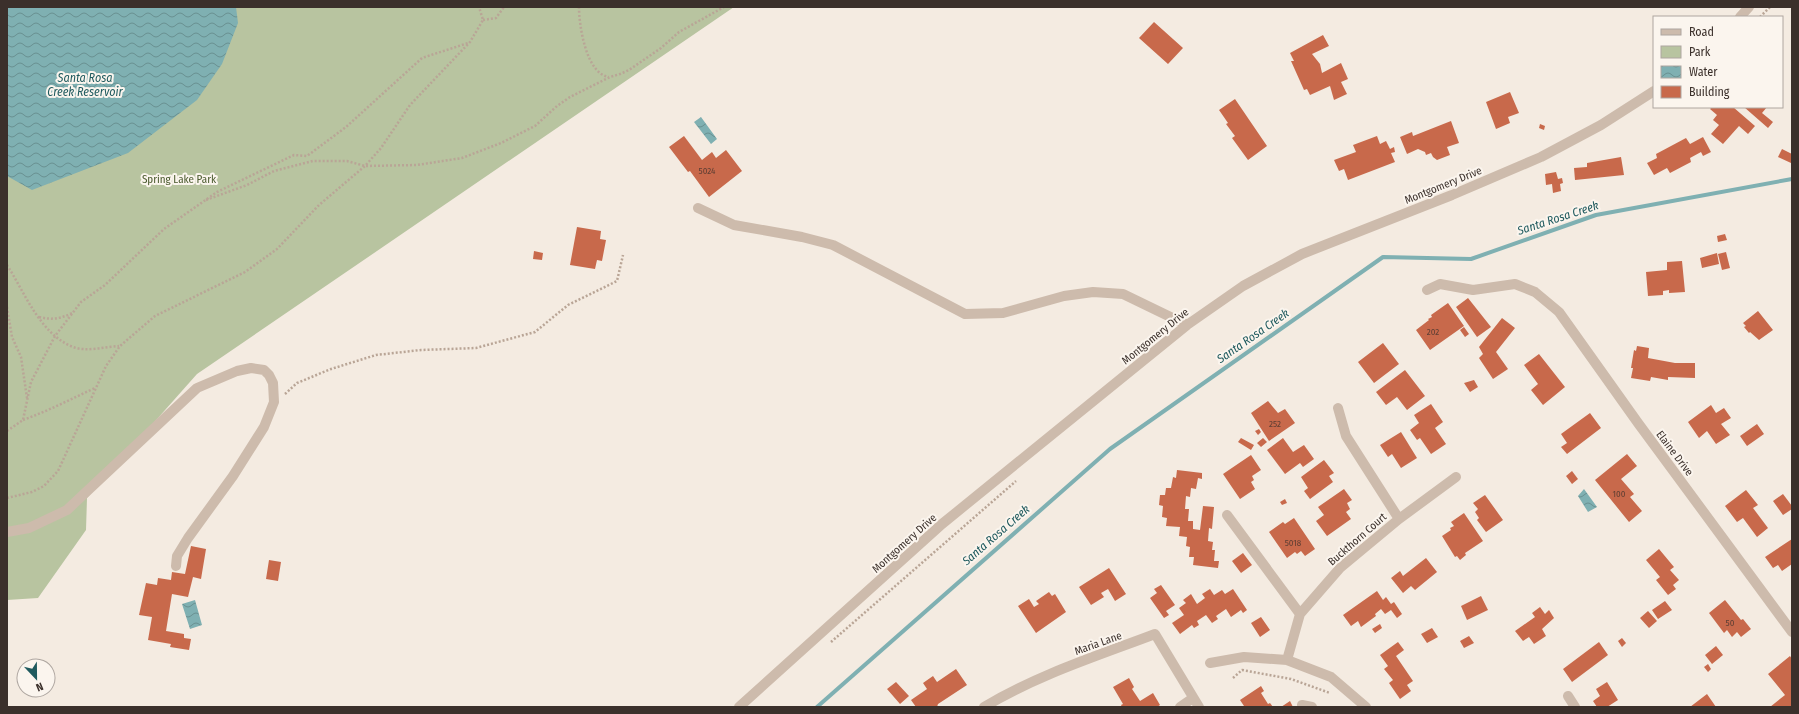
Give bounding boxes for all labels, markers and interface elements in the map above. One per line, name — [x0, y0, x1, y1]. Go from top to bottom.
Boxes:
legend — [1653, 16, 1783, 108]
text: Road — [1689, 25, 1714, 39]
text: Park — [1689, 45, 1711, 59]
text: Water — [1689, 65, 1718, 79]
water label: Santa Rosa Creek Reservoir — [47, 71, 124, 99]
text: Building — [1689, 85, 1730, 99]
street label: Montgomery Drive — [1403, 164, 1484, 207]
house number: 5024 — [699, 166, 716, 176]
park label: Spring Lake Park — [142, 173, 217, 186]
water label: Santa Rosa Creek — [1515, 198, 1600, 238]
street label: Montgomery Drive — [1119, 305, 1191, 367]
water label: Santa Rosa Creek — [1213, 306, 1292, 367]
house number: 202 — [1427, 327, 1439, 337]
house number: 252 — [1269, 419, 1281, 429]
street label: Elaine Drive — [1653, 428, 1696, 478]
house number: 100 — [1613, 489, 1626, 499]
water label: Santa Rosa Creek — [959, 502, 1033, 569]
street label: Buckthorn Court — [1325, 510, 1390, 568]
street label: Montgomery Drive — [869, 511, 939, 576]
house number: 5018 — [1285, 538, 1302, 548]
house number: 50 — [1726, 618, 1735, 628]
street label: Maria Lane — [1073, 629, 1124, 658]
north arrow — [16, 658, 56, 698]
text: N — [34, 680, 45, 694]

